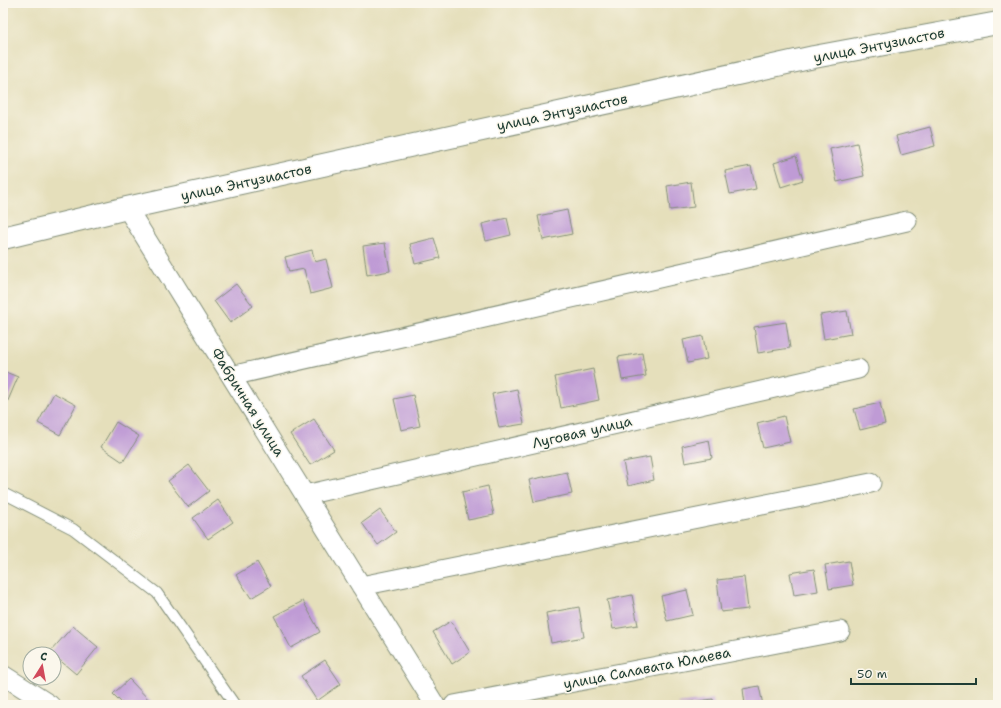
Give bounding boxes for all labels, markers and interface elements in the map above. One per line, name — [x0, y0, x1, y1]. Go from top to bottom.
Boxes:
street label: улица Энтузиастов — [812, 23, 946, 67]
street label: улица Энтузиастов — [495, 89, 629, 135]
street label: улица Энтузиастов — [179, 159, 313, 205]
street label: Фабричная улица — [207, 344, 289, 460]
street label: Луговая улица — [530, 412, 634, 452]
street label: улица Салавата Юлаева — [562, 643, 732, 693]
north arrow — [22, 646, 62, 686]
text: С — [39, 649, 49, 665]
scale bar — [851, 660, 976, 686]
text: 50 m — [857, 666, 887, 682]

